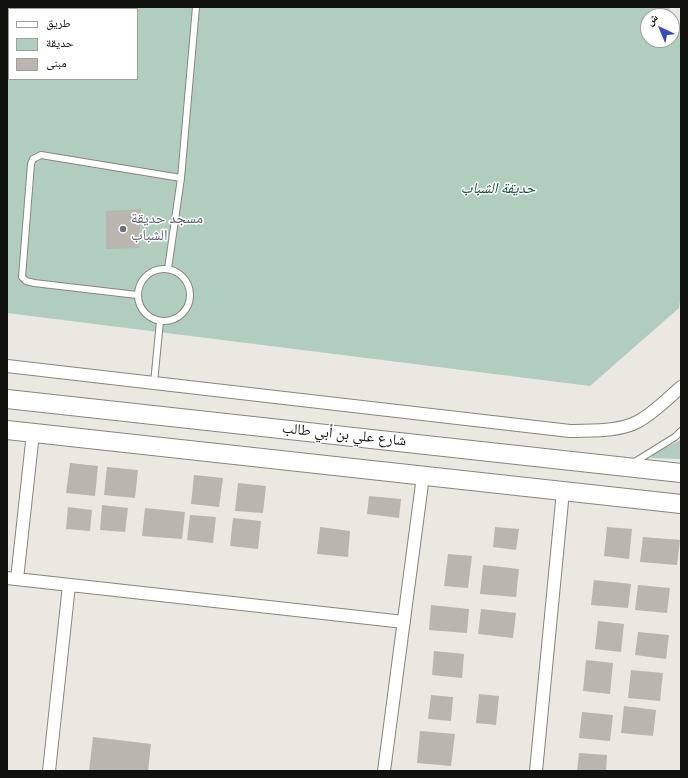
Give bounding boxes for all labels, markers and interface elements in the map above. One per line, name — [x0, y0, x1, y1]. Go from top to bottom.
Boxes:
legend — [8, 8, 138, 80]
north arrow — [640, 8, 680, 48]
text: ش — [642, 10, 662, 30]
text: طريق — [46, 14, 71, 33]
text: حديقة — [46, 34, 74, 53]
text: مبنى — [46, 54, 67, 73]
park label: حديقة الشباب — [461, 181, 535, 199]
place label: مسجد حديقة الشباب — [131, 211, 203, 246]
marker: مسجد حديقة الشباب — [118, 224, 128, 234]
street label: شارع علي بن أبي طالب — [281, 421, 407, 451]

